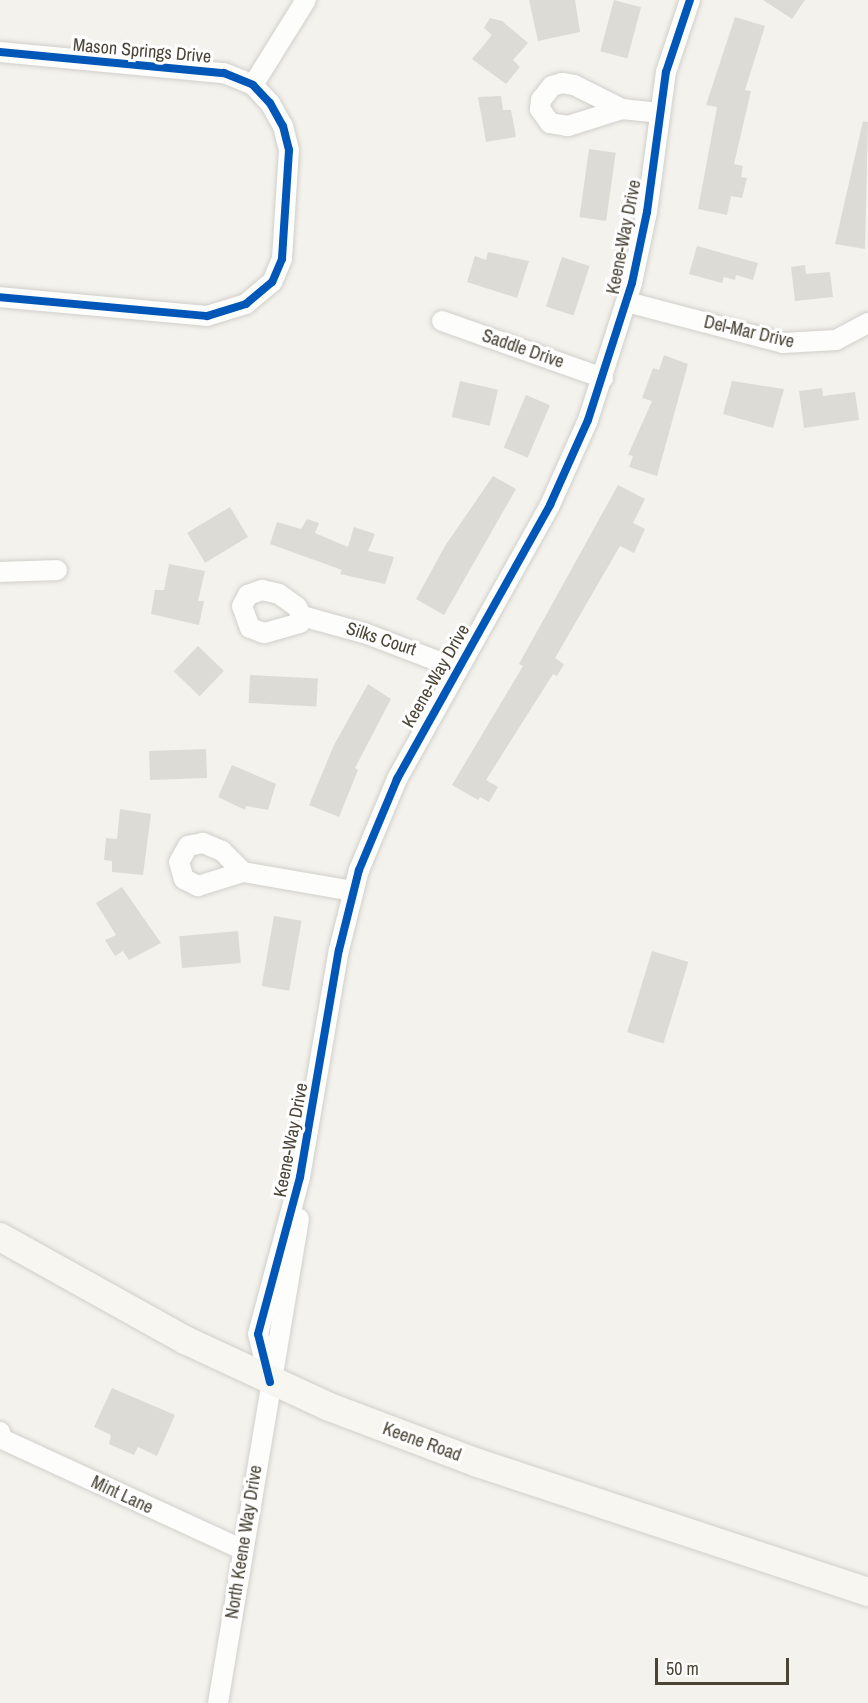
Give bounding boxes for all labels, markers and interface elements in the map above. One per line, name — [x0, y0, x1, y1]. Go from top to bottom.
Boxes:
street label: Mason Springs Drive — [72, 34, 212, 68]
street label: Keene-Way Drive — [602, 178, 646, 296]
street label: Del-Mar Drive — [702, 311, 796, 353]
street label: Saddle Drive — [479, 325, 567, 373]
street label: Silks Court — [343, 618, 419, 660]
street label: Keene-Way Drive — [398, 620, 474, 732]
street label: Keene-Way Drive — [269, 1081, 313, 1199]
street label: Keene Road — [380, 1418, 464, 1466]
street label: North Keene Way Drive — [221, 1464, 267, 1620]
street label: Mint Lane — [88, 1471, 156, 1519]
scale bar — [658, 1646, 792, 1684]
text: 50 m — [666, 1656, 699, 1681]

